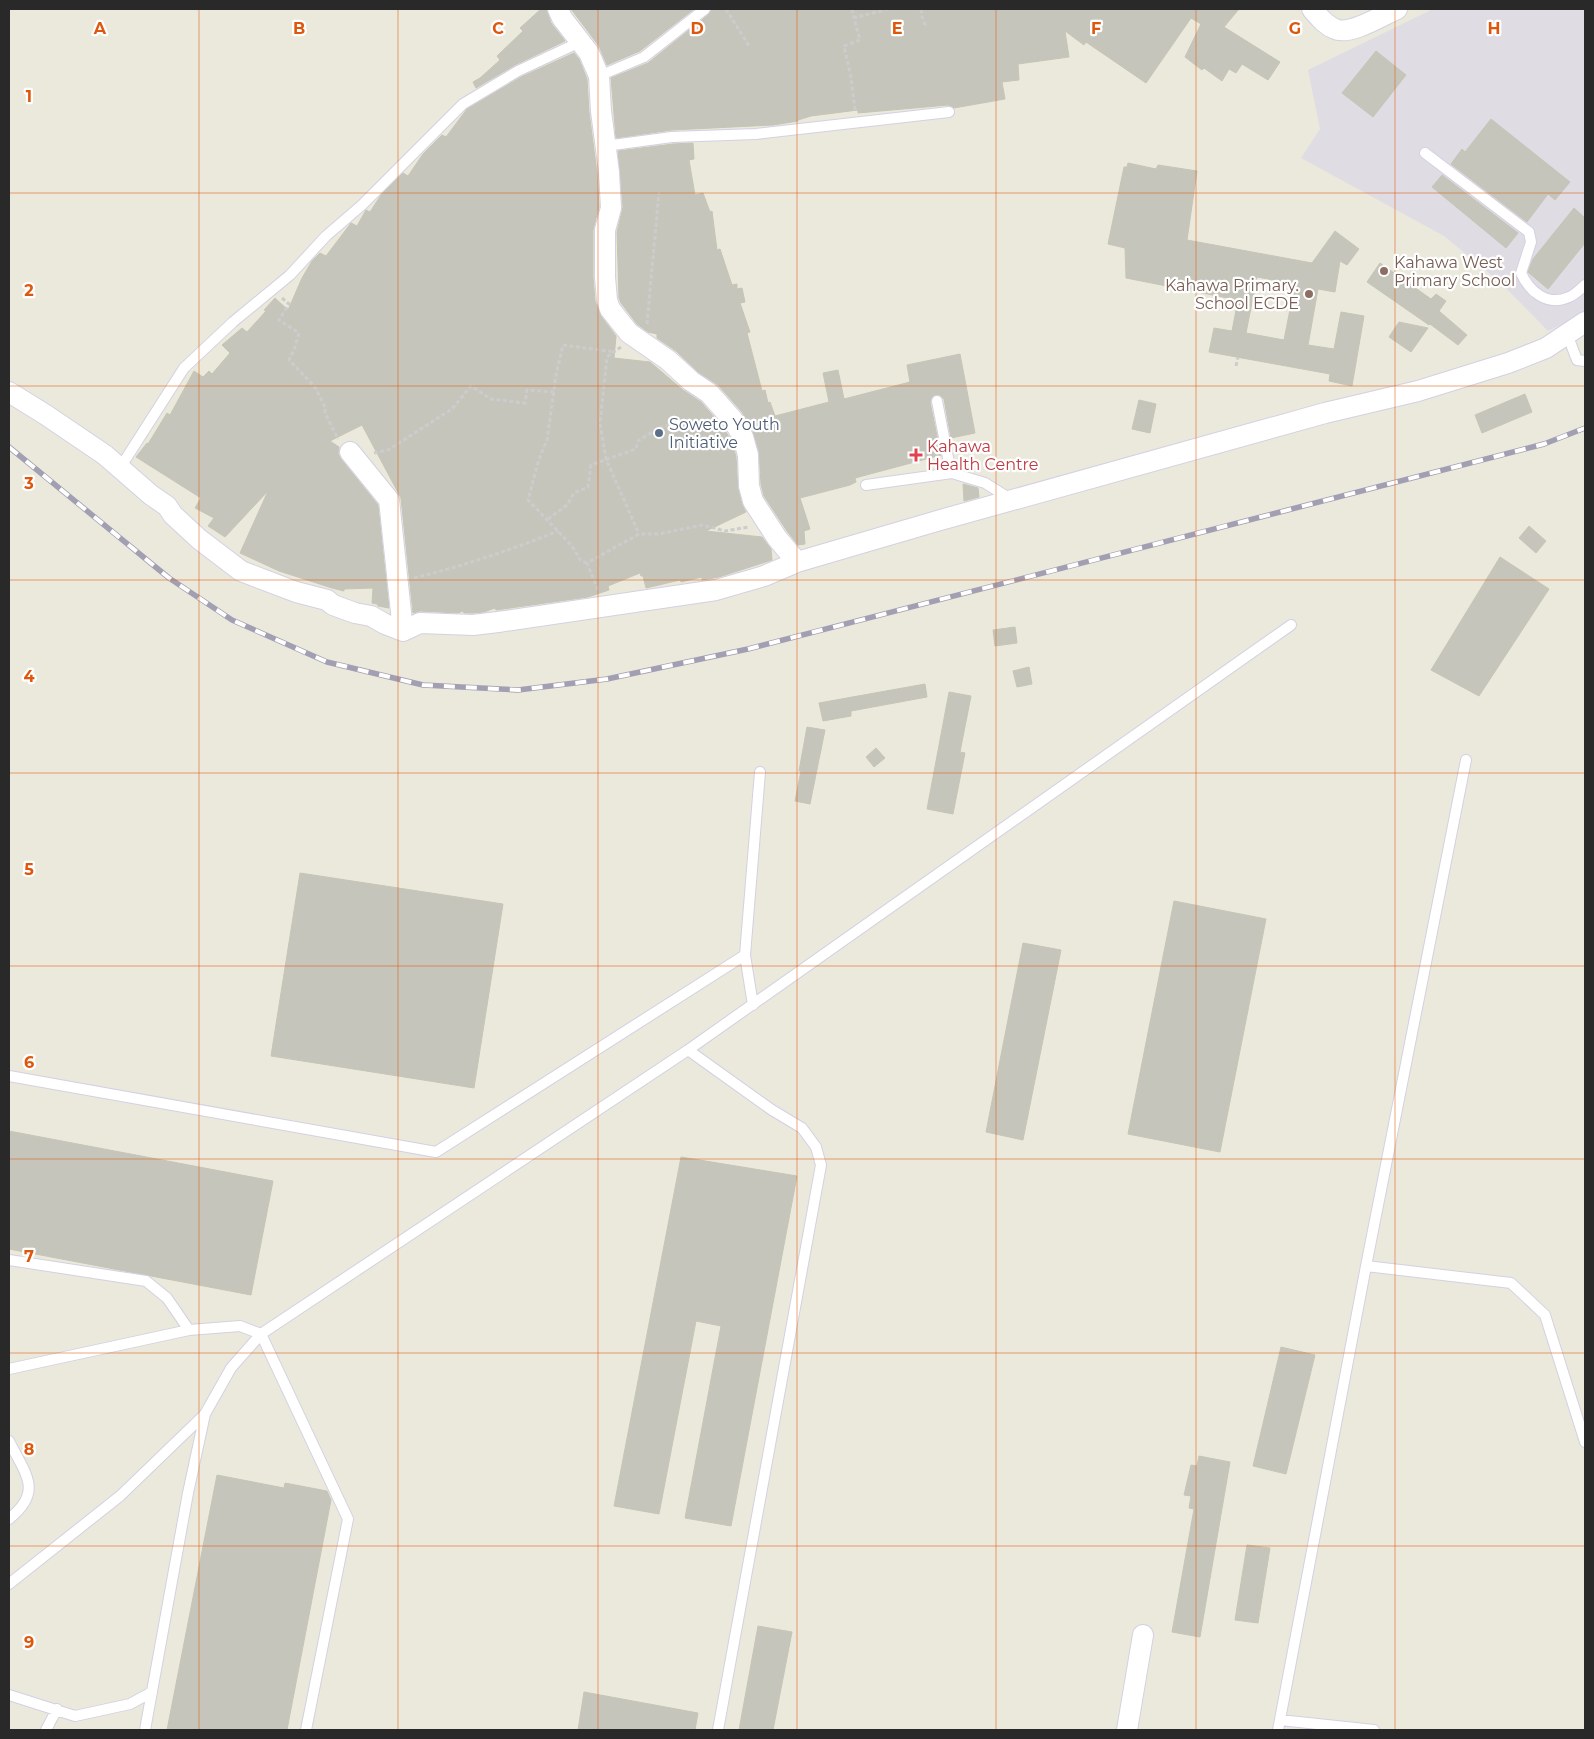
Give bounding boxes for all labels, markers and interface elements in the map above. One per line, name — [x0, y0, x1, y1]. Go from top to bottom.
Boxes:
text: A — [93, 19, 107, 38]
text: B — [293, 19, 305, 38]
text: C — [492, 19, 504, 38]
text: D — [690, 19, 704, 38]
text: E — [892, 19, 902, 38]
text: F — [1091, 19, 1101, 38]
text: G — [1289, 19, 1301, 38]
text: H — [1488, 19, 1500, 38]
text: 1 — [26, 87, 32, 106]
place label: Kahawa West Primary School — [1394, 253, 1515, 290]
marker: Kahawa West Primary School — [1378, 265, 1390, 277]
place label: Kahawa Primary. School ECDE — [1165, 276, 1299, 313]
text: 2 — [24, 281, 34, 300]
marker: Kahawa Primary. School ECDE — [1303, 288, 1315, 300]
place label: Soweto Youth Initiative — [669, 415, 780, 452]
marker: Soweto Youth Initiative — [653, 427, 665, 439]
place label: Kahawa Health Centre — [927, 437, 1038, 474]
marker: Kahawa Health Centre — [909, 448, 923, 462]
text: 3 — [23, 474, 34, 493]
text: 4 — [23, 667, 35, 686]
text: 5 — [24, 860, 34, 879]
text: 6 — [24, 1053, 34, 1072]
text: 7 — [24, 1247, 34, 1266]
text: 8 — [24, 1440, 34, 1459]
text: 9 — [24, 1633, 34, 1652]

